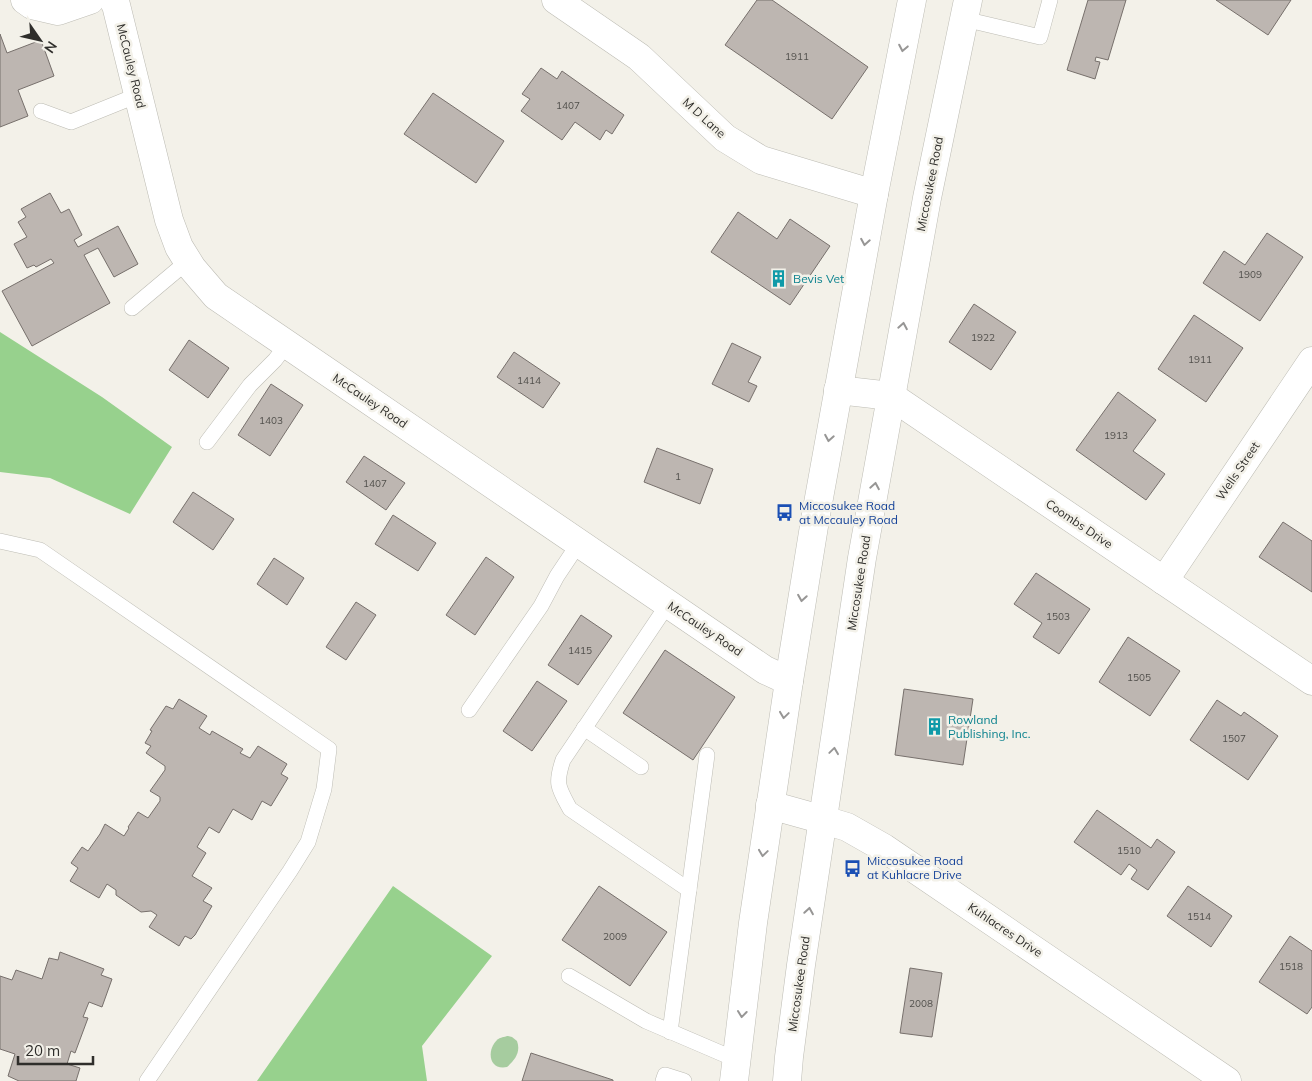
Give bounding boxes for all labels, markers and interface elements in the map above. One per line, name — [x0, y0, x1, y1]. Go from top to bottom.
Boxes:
north arrow — [15, 15, 65, 65]
street label: McCauley Road — [114, 22, 149, 110]
text: N — [40, 38, 61, 57]
one-way arrow — [898, 43, 908, 52]
house number: 1911 — [785, 50, 809, 63]
street label: M D Lane — [680, 94, 729, 141]
house number: 1407 — [556, 99, 580, 112]
street label: Miccosukee Road — [913, 135, 946, 233]
one-way arrow — [861, 237, 871, 246]
house number: 1909 — [1238, 268, 1262, 281]
building icon: Bevis Vet — [769, 269, 789, 289]
place label: Bevis Vet — [793, 271, 844, 286]
one-way arrow — [898, 322, 908, 331]
house number: 1922 — [971, 331, 995, 344]
house number: 1911 — [1188, 353, 1212, 366]
street label: McCauley Road — [330, 370, 410, 431]
house number: 1414 — [517, 374, 541, 387]
house number: 1403 — [259, 414, 283, 427]
house number: 1913 — [1104, 429, 1128, 442]
one-way arrow — [825, 433, 835, 442]
street label: Wells Street — [1213, 439, 1263, 503]
house number: 1 — [675, 470, 681, 483]
house number: 1407 — [363, 477, 387, 490]
one-way arrow — [869, 482, 879, 491]
street label: Coombs Drive — [1043, 496, 1116, 551]
place label: Miccosukee Road at Mccauley Road — [799, 498, 898, 527]
bus stop icon: Miccosukee Road at Mccauley Road — [775, 503, 795, 523]
street label: Miccosukee Road — [844, 534, 873, 632]
one-way arrow — [797, 593, 807, 602]
street label: McCauley Road — [665, 598, 745, 659]
house number: 1503 — [1046, 610, 1070, 623]
house number: 1415 — [568, 644, 592, 657]
house number: 1505 — [1127, 671, 1151, 684]
one-way arrow — [779, 710, 789, 719]
place label: Rowland Publishing, Inc. — [948, 712, 1030, 741]
building icon: Rowland Publishing, Inc. — [924, 717, 944, 737]
house number: 1507 — [1222, 732, 1246, 745]
one-way arrow — [828, 746, 838, 755]
house number: 1510 — [1117, 844, 1141, 857]
one-way arrow — [759, 849, 769, 857]
place label: Miccosukee Road at Kuhlacre Drive — [867, 853, 963, 882]
bus stop icon: Miccosukee Road at Kuhlacre Drive — [843, 858, 863, 878]
street label: Kuhlacres Drive — [965, 899, 1045, 960]
one-way arrow — [804, 907, 814, 916]
house number: 1514 — [1187, 910, 1211, 923]
house number: 2009 — [603, 930, 627, 943]
street label: Miccosukee Road — [784, 935, 813, 1033]
house number: 1518 — [1279, 960, 1303, 973]
house number: 2008 — [909, 997, 933, 1010]
one-way arrow — [737, 1011, 748, 1019]
scale bar — [18, 1034, 92, 1066]
text: 20 m — [25, 1041, 60, 1060]

